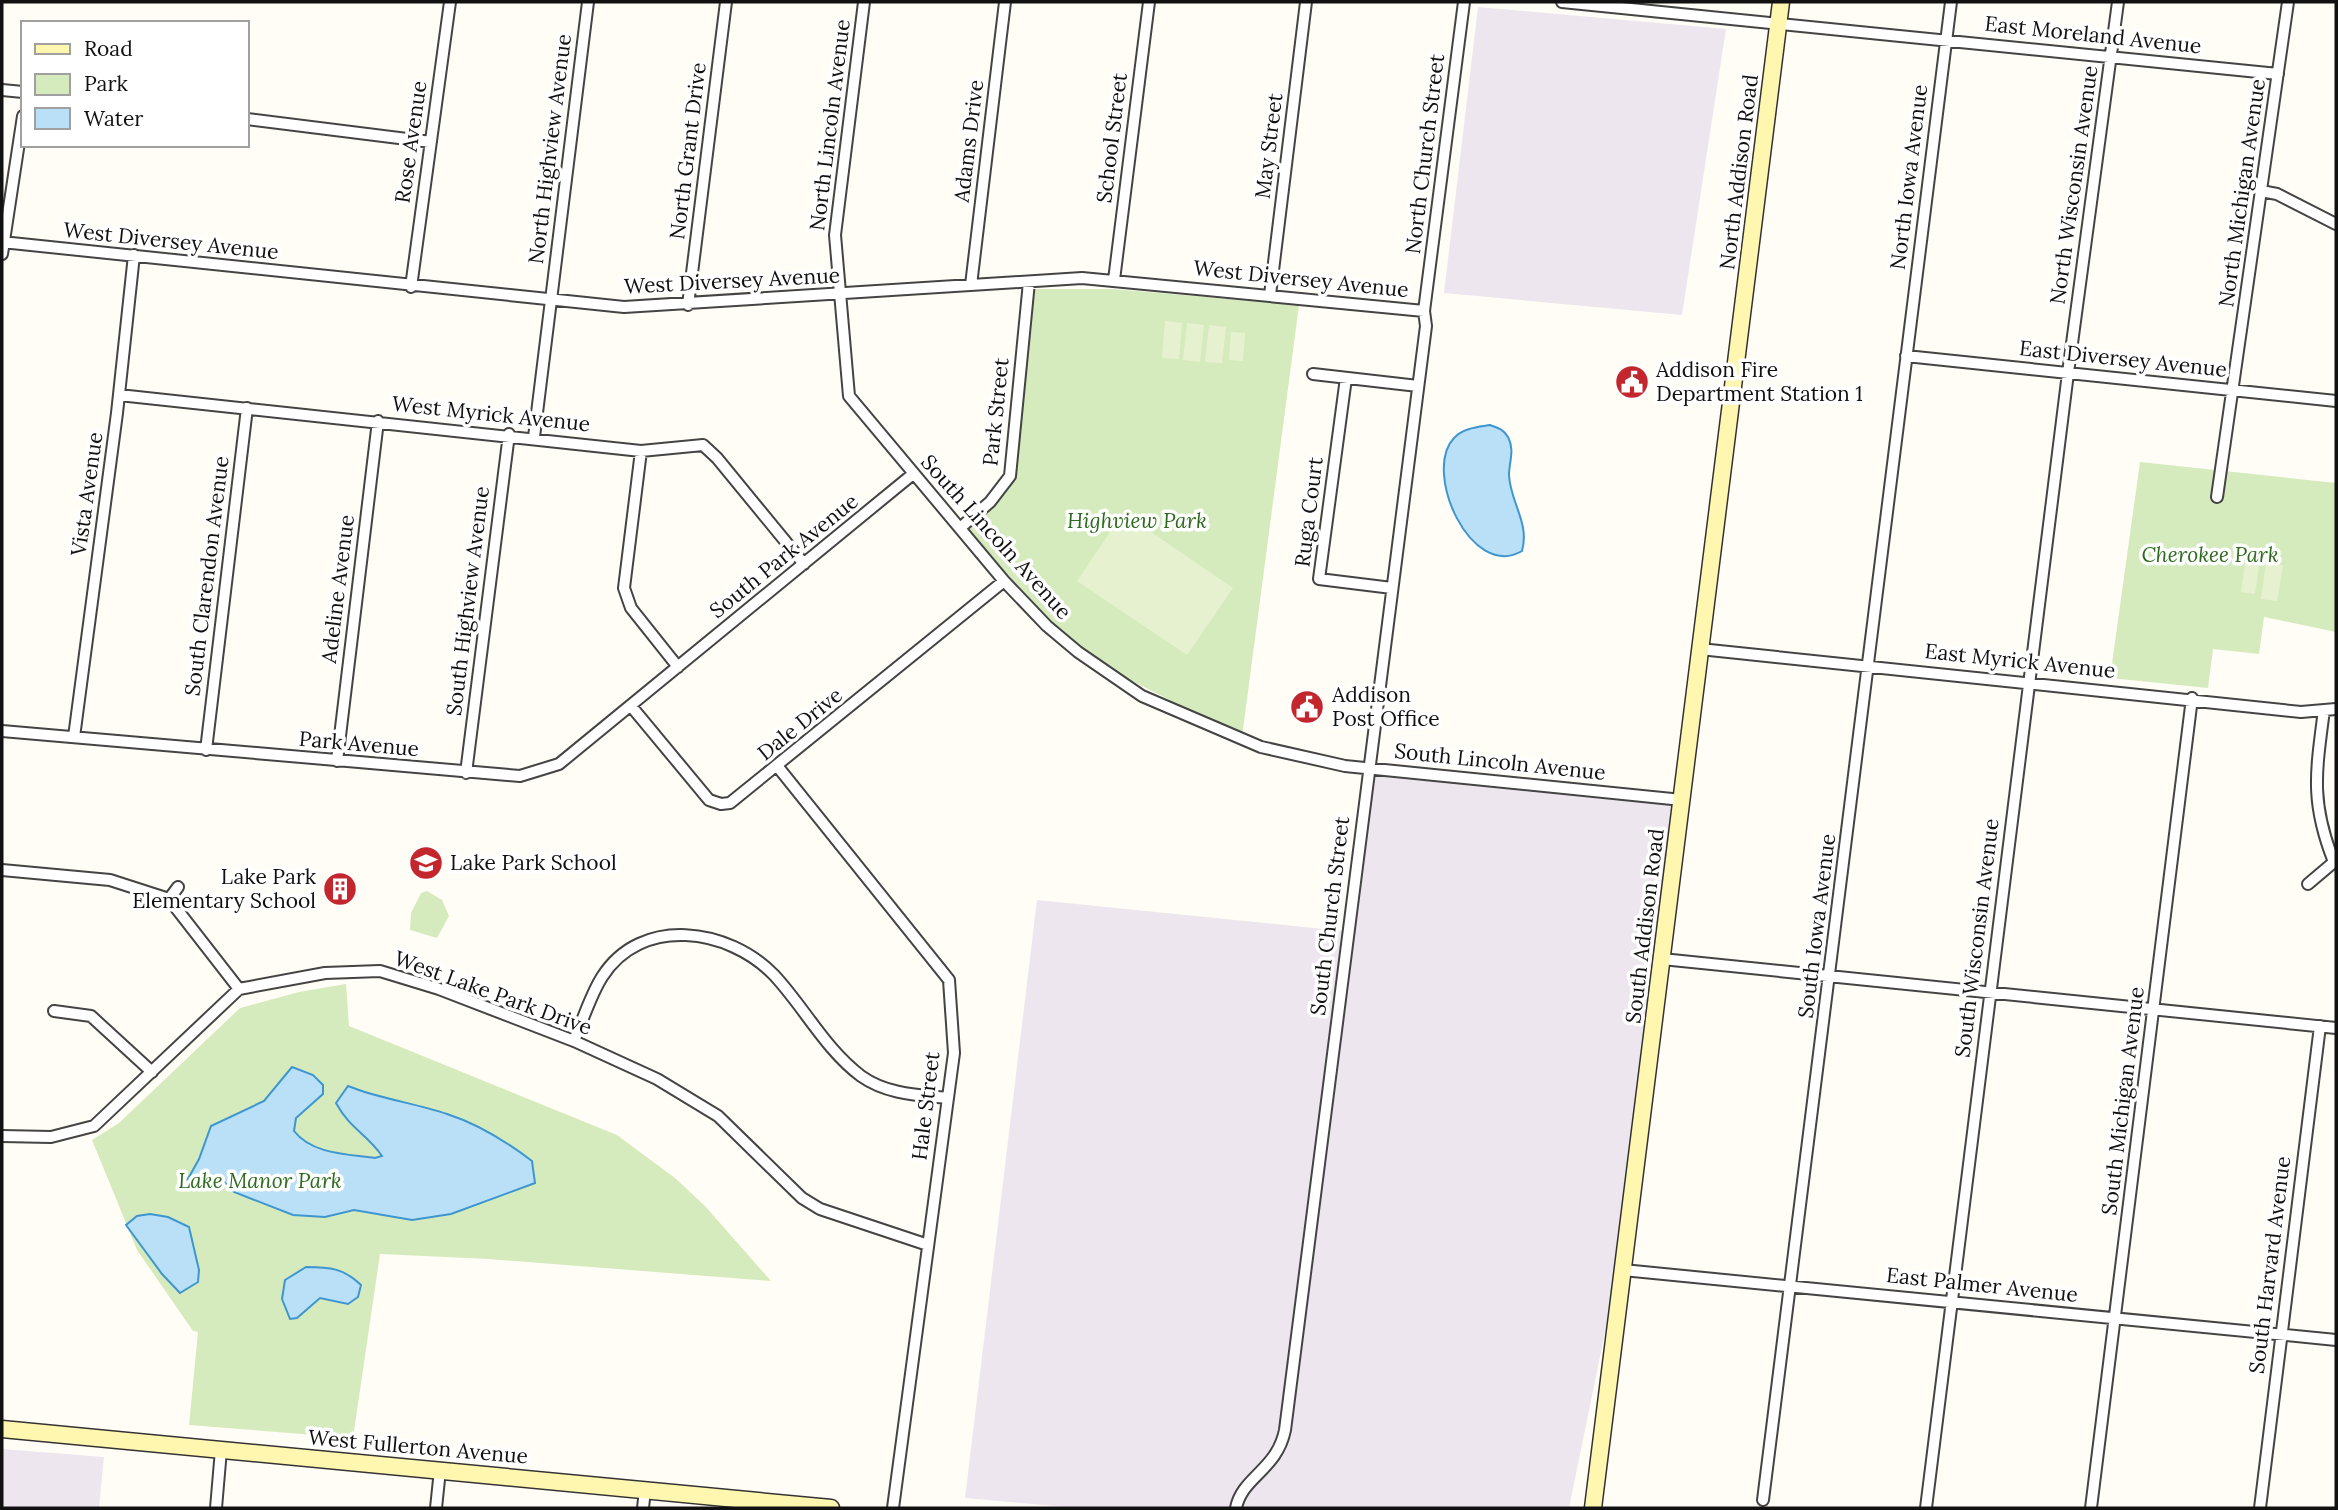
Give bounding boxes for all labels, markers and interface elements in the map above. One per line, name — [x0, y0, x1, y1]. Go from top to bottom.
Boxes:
street label: East Moreland Avenue — [1983, 10, 2203, 59]
street label: North Lincoln Avenue — [803, 18, 856, 232]
legend — [21, 21, 248, 147]
street label: North Highview Avenue — [522, 32, 577, 266]
text: Road — [84, 35, 133, 62]
street label: North Church Street — [1399, 52, 1450, 255]
street label: North Grant Drive — [663, 61, 712, 241]
street label: North Wisconsin Avenue — [2043, 64, 2104, 306]
text: Park — [84, 70, 128, 97]
street label: School Street — [1090, 70, 1133, 205]
street label: North Addison Road — [1713, 73, 1764, 271]
street label: North Michigan Avenue — [2212, 77, 2271, 309]
street label: Adams Drive — [947, 78, 989, 205]
street label: Rose Avenue — [389, 79, 432, 205]
street label: North Iowa Avenue — [1884, 83, 1933, 271]
street label: May Street — [1249, 91, 1288, 200]
text: Water — [84, 105, 143, 132]
street label: West Diversey Avenue — [62, 216, 280, 265]
street label: West Diversey Avenue — [1192, 254, 1410, 303]
street label: West Diversey Avenue — [623, 261, 841, 300]
street label: East Diversey Avenue — [2018, 334, 2228, 383]
street label: Park Street — [976, 356, 1015, 467]
place label: Addison Fire Department Station 1 — [1655, 356, 1863, 407]
public building icon: Addison Fire Department Station 1 — [1613, 363, 1651, 401]
street label: West Myrick Avenue — [391, 390, 591, 437]
street label: Vista Avenue — [64, 430, 109, 559]
street label: South Lincoln Avenue — [915, 449, 1077, 625]
street label: South Clarendon Avenue — [178, 454, 235, 698]
street label: Ruga Court — [1288, 455, 1329, 568]
street label: South Highview Avenue — [440, 485, 495, 717]
street label: South Park Avenue — [704, 487, 863, 624]
park label: Highview Park — [1067, 507, 1207, 534]
street label: Adeline Avenue — [315, 513, 360, 666]
park label: Cherokee Park — [2141, 541, 2279, 568]
street label: East Myrick Avenue — [1923, 637, 2117, 684]
street label: Dale Drive — [752, 681, 848, 766]
place label: Addison Post Office — [1331, 681, 1440, 732]
public building icon: Addison Post Office — [1288, 688, 1326, 726]
street label: Park Avenue — [298, 725, 420, 762]
street label: South Lincoln Avenue — [1393, 737, 1607, 786]
street label: South Church Street — [1304, 814, 1355, 1017]
street label: South Wisconsin Avenue — [1948, 817, 2005, 1059]
street label: South Addison Road — [1619, 827, 1670, 1025]
street label: South Iowa Avenue — [1792, 832, 1841, 1020]
school or university icon: Lake Park School — [407, 844, 445, 882]
place label: Lake Park School — [450, 849, 617, 876]
place label: Lake Park Elementary School — [132, 863, 317, 914]
building icon: Lake Park Elementary School — [321, 870, 359, 908]
street label: West Lake Park Drive — [391, 944, 596, 1041]
street label: South Michigan Avenue — [2095, 985, 2150, 1217]
street label: Hale Street — [905, 1049, 946, 1162]
street label: South Harvard Avenue — [2243, 1155, 2296, 1375]
park label: Lake Manor Park — [178, 1167, 342, 1194]
street label: East Palmer Avenue — [1885, 1261, 2079, 1308]
street label: West Fullerton Avenue — [307, 1423, 529, 1470]

